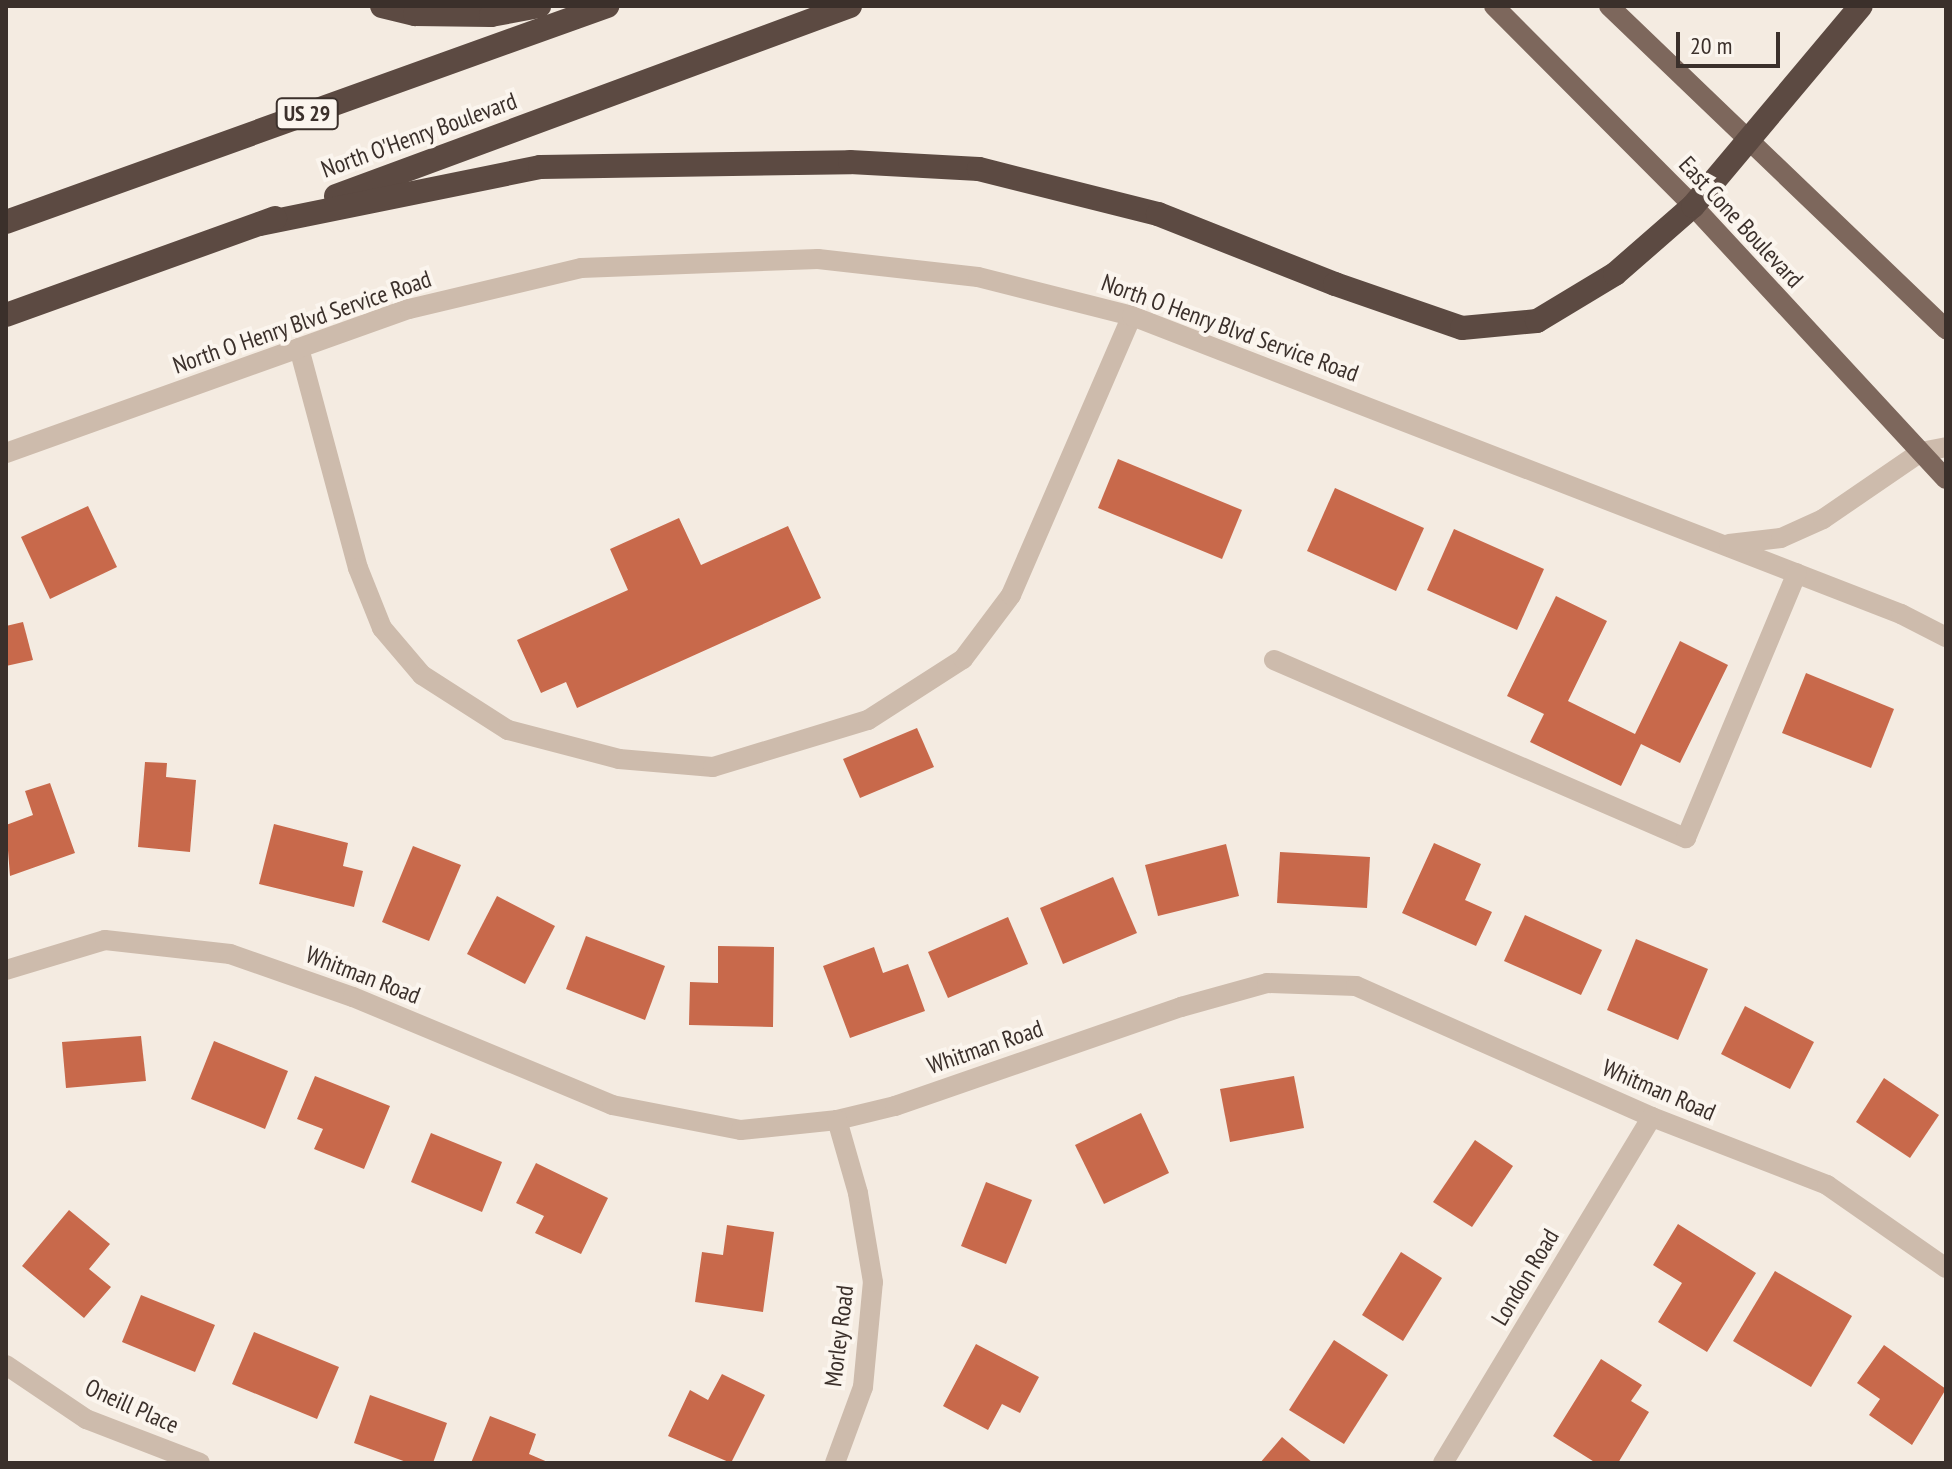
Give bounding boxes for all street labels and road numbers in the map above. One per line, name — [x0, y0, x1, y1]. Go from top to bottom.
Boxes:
street label: North O'Henry Boulevard — [317, 86, 521, 184]
road number: US 29 — [275, 96, 339, 132]
street label: East Cone Boulevard — [1673, 150, 1809, 294]
street label: North O Henry Blvd Service Road — [169, 264, 435, 380]
street label: North O Henry Blvd Service Road — [1097, 268, 1363, 388]
street label: Whitman Road — [302, 940, 424, 1010]
street label: Whitman Road — [923, 1014, 1047, 1080]
street label: Whitman Road — [1598, 1053, 1720, 1127]
street label: London Road — [1485, 1224, 1565, 1330]
street label: Morley Road — [818, 1283, 860, 1389]
street label: Oneill Place — [81, 1373, 183, 1439]

